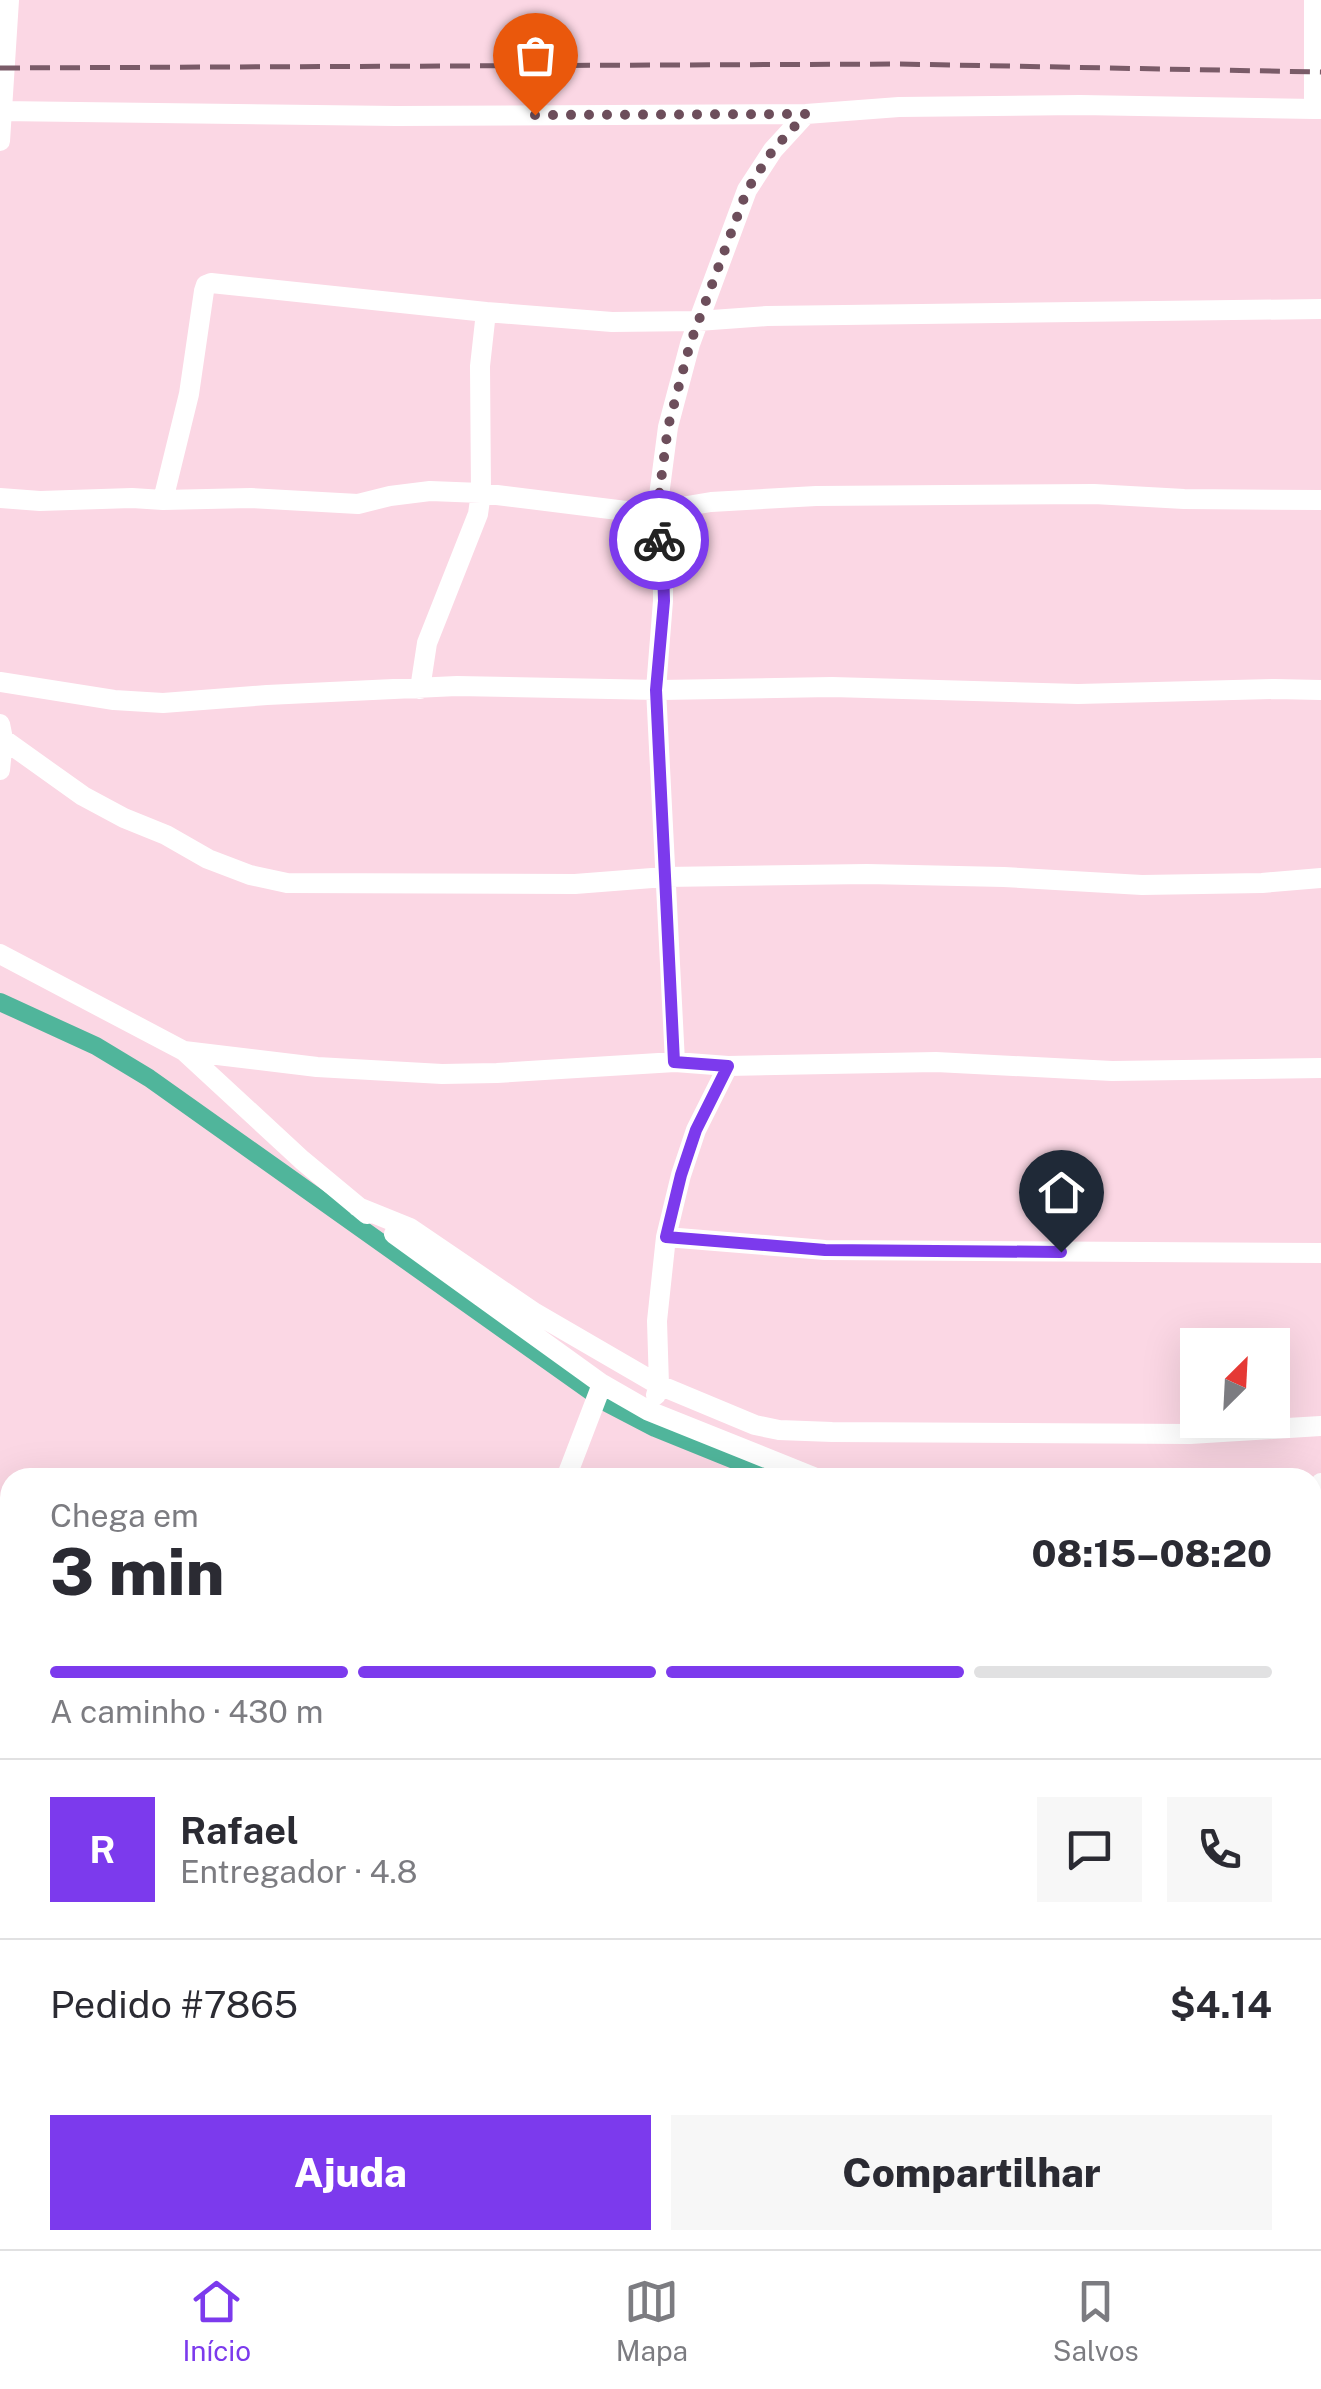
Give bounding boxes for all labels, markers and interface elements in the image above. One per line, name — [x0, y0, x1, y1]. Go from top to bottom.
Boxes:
pin — [493, 13, 578, 116]
icon: bag — [508, 28, 563, 83]
courier — [609, 490, 709, 590]
icon: bike — [632, 513, 687, 568]
pin — [1019, 1150, 1104, 1253]
icon: home — [1034, 1165, 1089, 1220]
north arrow — [1180, 1328, 1290, 1438]
map controls — [1180, 1328, 1290, 1438]
text: Chega em — [50, 1497, 199, 1534]
text: 08:15–08:20 — [1032, 1531, 1272, 1576]
text: 3 min — [50, 1533, 225, 1610]
text: A caminho · 430 m — [50, 1693, 323, 1730]
button: chat — [1037, 1797, 1142, 1902]
button: phone — [1167, 1797, 1272, 1902]
text: Rafael — [180, 1808, 299, 1853]
text: R — [89, 1827, 116, 1872]
text: Entregador · 4.8 — [180, 1853, 417, 1890]
text: Pedido #7865 — [50, 1982, 298, 2027]
text: $4.14 — [1170, 1982, 1272, 2027]
button: Ajuda — [50, 2115, 651, 2230]
button: Compartilhar — [671, 2115, 1272, 2230]
tab: Início — [182, 2274, 251, 2367]
tab: Mapa — [616, 2274, 688, 2367]
tab: Salvos — [1053, 2274, 1139, 2367]

